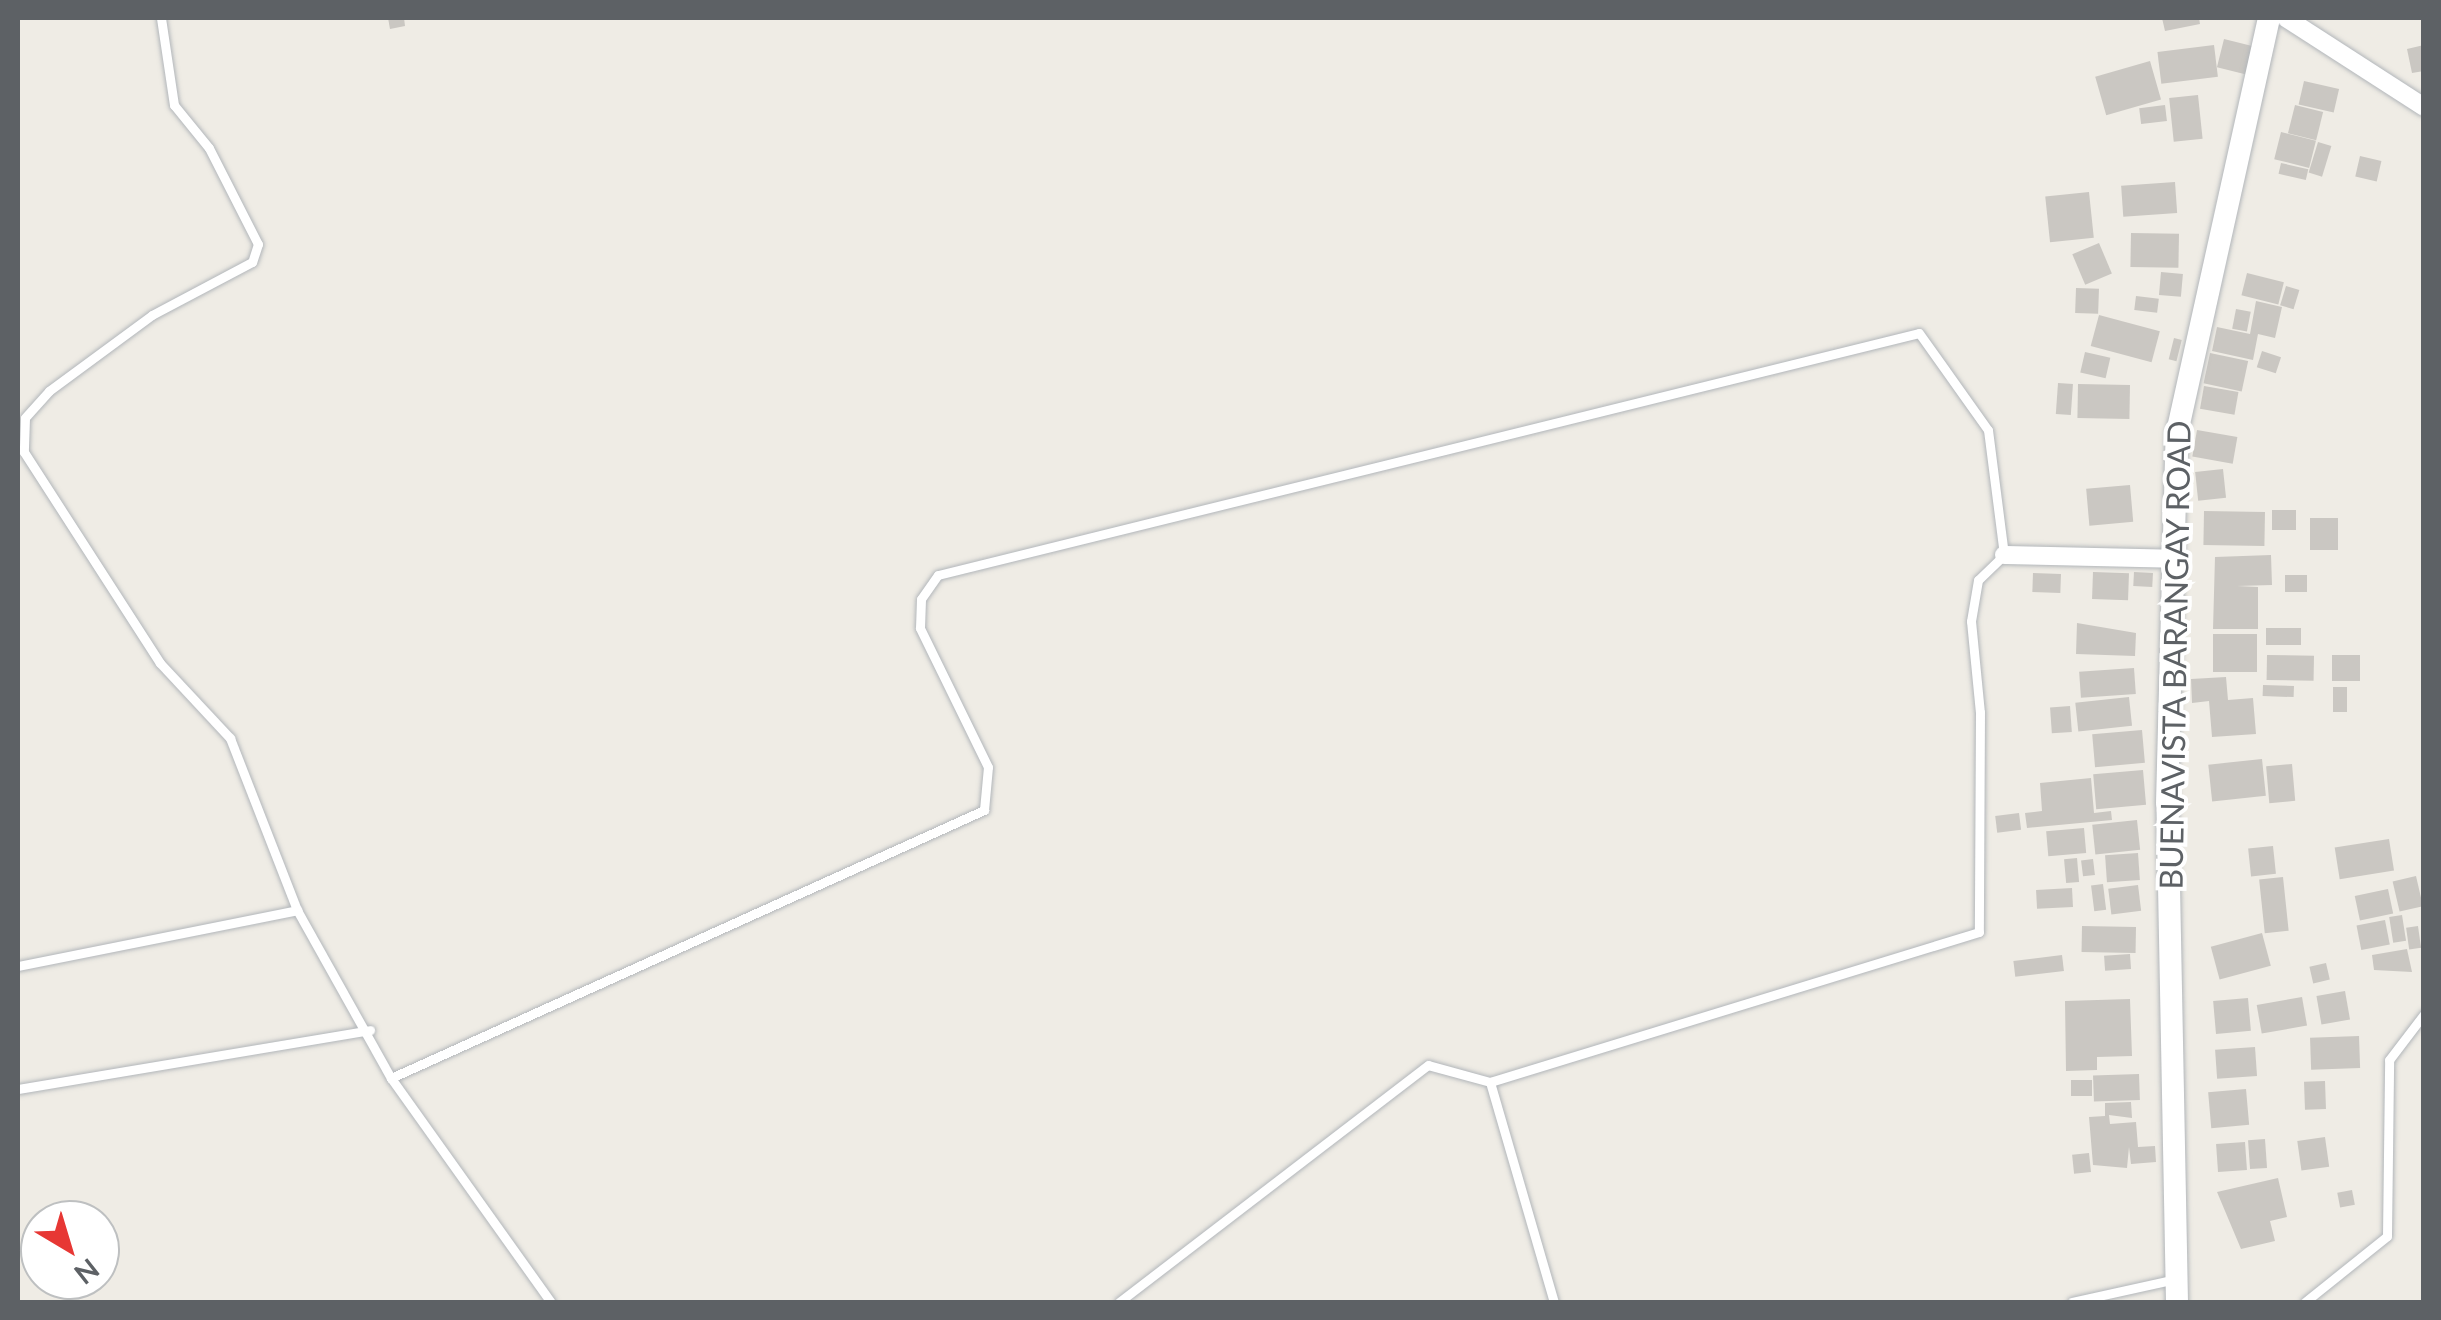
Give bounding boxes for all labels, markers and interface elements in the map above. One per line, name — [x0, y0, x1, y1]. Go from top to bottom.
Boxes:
street label: BUENAVISTA BARANGAY ROAD — [2152, 419, 2198, 891]
north arrow — [20, 1200, 120, 1300]
text: N — [68, 1252, 106, 1292]

